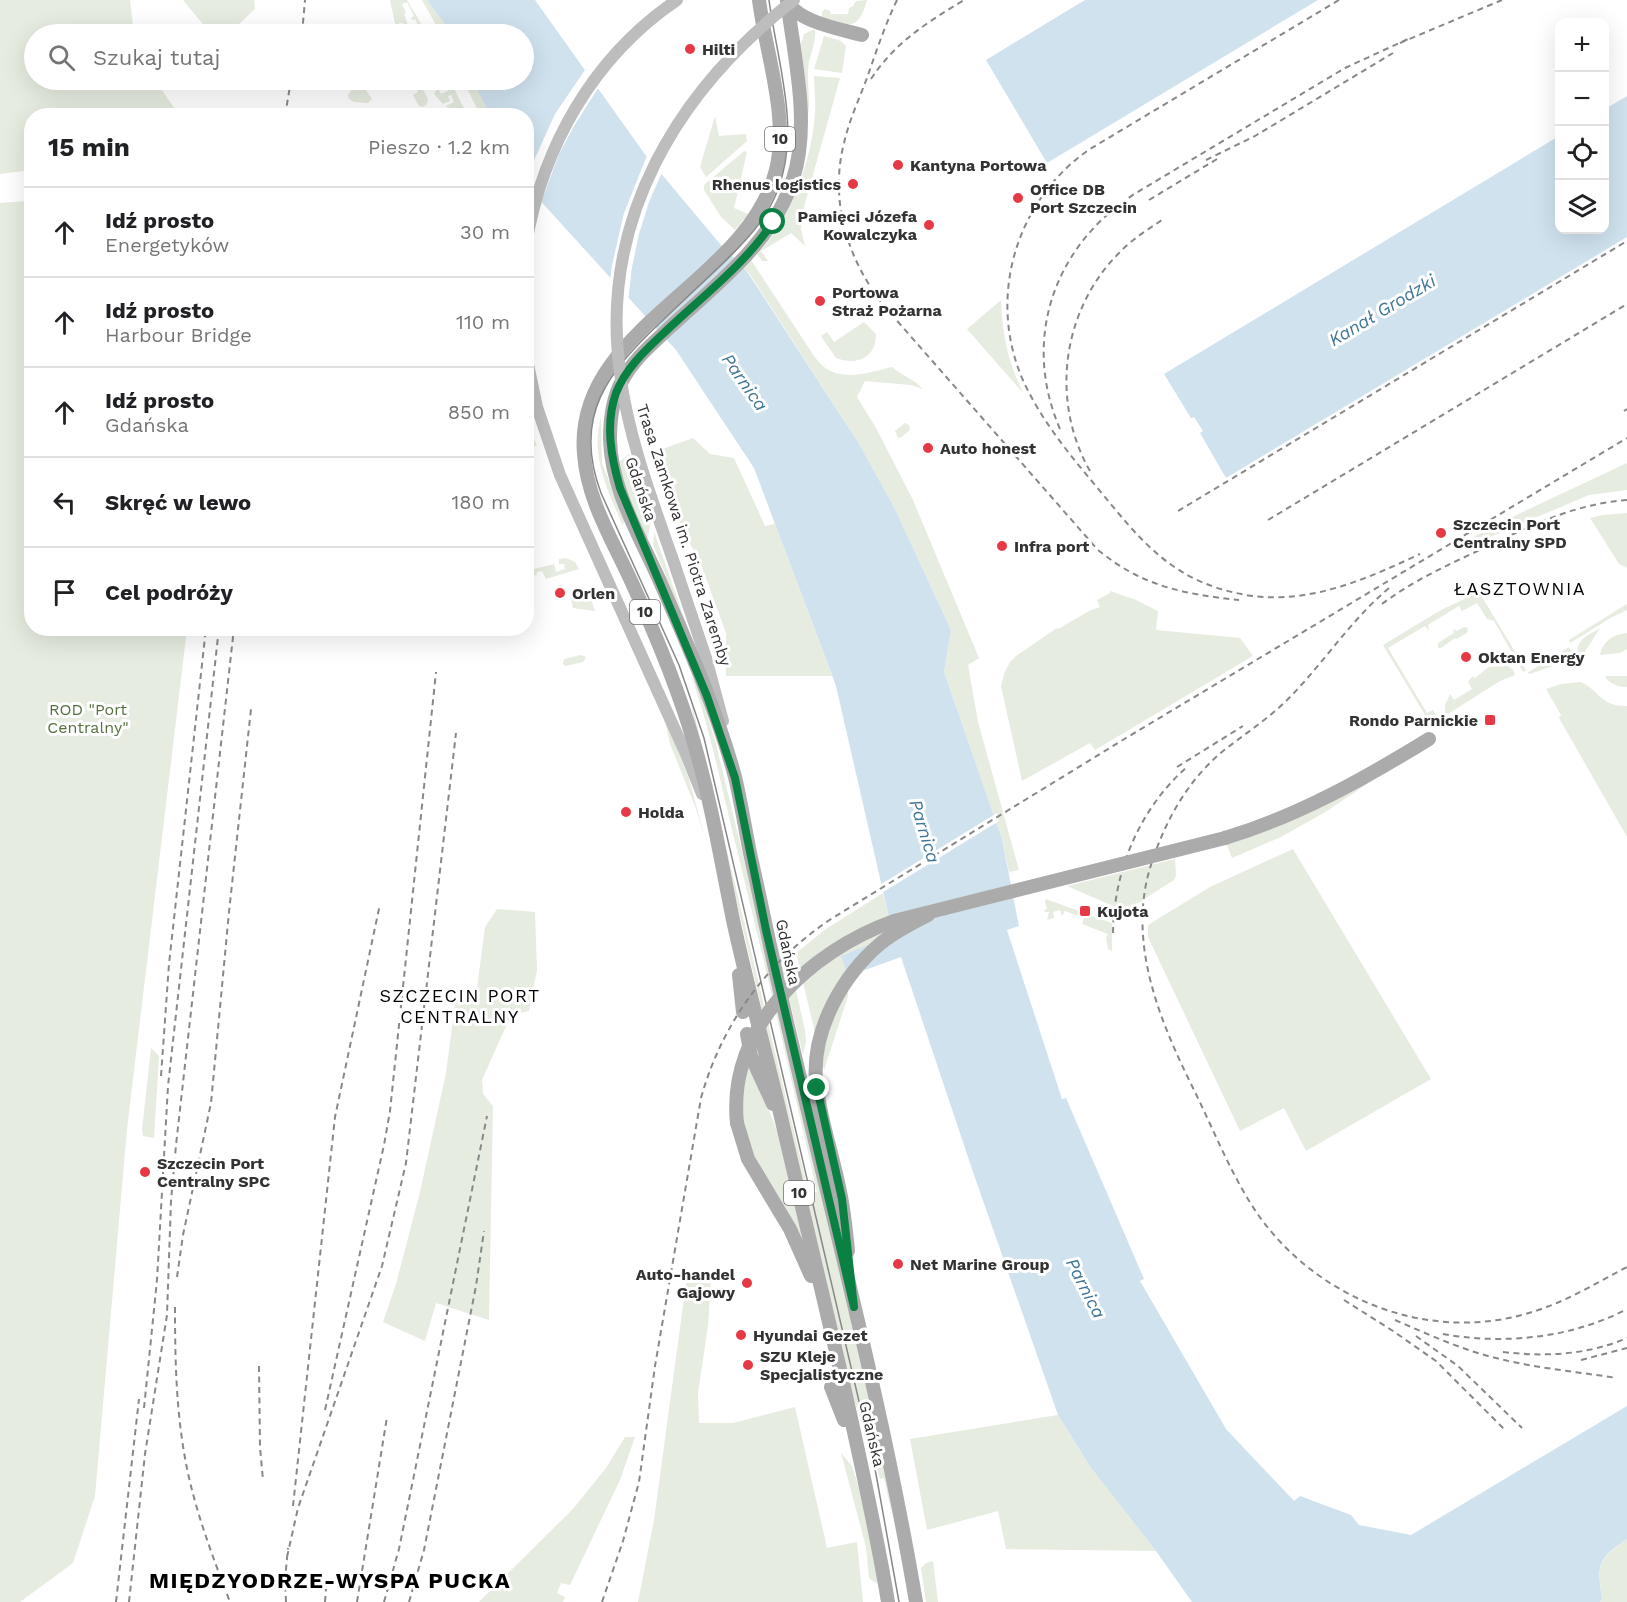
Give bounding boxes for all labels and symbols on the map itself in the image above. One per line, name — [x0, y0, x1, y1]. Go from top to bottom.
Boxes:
place label: Hilti — [702, 40, 735, 59]
marker: Hilti — [683, 42, 697, 56]
road number: 10 — [765, 127, 795, 151]
place label: Kantyna Portowa — [910, 156, 1047, 175]
marker: Kantyna Portowa — [891, 158, 905, 172]
place label: Rhenus logistics — [712, 175, 841, 194]
marker: Rhenus logistics — [846, 177, 860, 191]
place label: Office DB Port Szczecin — [1030, 180, 1137, 217]
marker: Office DB Port Szczecin — [1011, 191, 1025, 205]
place label: Pamięci Józefa Kowalczyka — [797, 207, 918, 244]
route start — [759, 208, 785, 234]
marker: Pamięci Józefa Kowalczyka — [922, 218, 936, 232]
water label: Kanał Grodzki — [1325, 269, 1440, 350]
place label: Portowa Straż Pożarna — [832, 283, 942, 320]
marker: Portowa Straż Pożarna — [813, 294, 827, 308]
water label: Parnica — [718, 349, 772, 415]
street label: Trasa Zamkowa im. Piotra Zaremby — [633, 402, 736, 669]
place label: Auto honest — [940, 439, 1036, 458]
marker: Auto honest — [921, 441, 935, 455]
street label: Gdańska — [621, 454, 661, 524]
place label: Szczecin Port Centralny SPD — [1453, 515, 1567, 552]
marker: Szczecin Port Centralny SPD — [1434, 526, 1448, 540]
place label: Infra port — [1014, 537, 1089, 556]
marker: Infra port — [995, 539, 1009, 553]
district label: ŁASZTOWNIA — [1454, 578, 1586, 599]
place label: Orlen — [572, 584, 615, 603]
marker: Orlen — [553, 586, 567, 600]
road number: 10 — [630, 600, 660, 624]
place label: Oktan Energy — [1478, 648, 1586, 667]
marker: Oktan Energy — [1459, 650, 1473, 664]
park label: ROD "Port Centralny" — [47, 700, 129, 737]
place label: Rondo Parnickie — [1349, 711, 1478, 730]
marker: Rondo Parnickie — [1483, 713, 1497, 727]
water label: Parnica — [905, 797, 945, 865]
place label: Holda — [638, 803, 685, 822]
marker: Holda — [619, 805, 633, 819]
place label: Kujota — [1097, 902, 1149, 921]
marker: Kujota — [1078, 904, 1092, 918]
street label: Gdańska — [772, 917, 804, 987]
district label: SZCZECIN PORT CENTRALNY — [380, 985, 541, 1027]
route end — [803, 1074, 829, 1100]
place label: Szczecin Port Centralny SPC — [157, 1154, 270, 1191]
marker: Szczecin Port Centralny SPC — [138, 1165, 152, 1179]
road number: 10 — [784, 1181, 814, 1205]
water label: Parnica — [1062, 1254, 1110, 1322]
place label: Net Marine Group — [910, 1255, 1050, 1274]
marker: Net Marine Group — [891, 1257, 905, 1271]
place label: Auto-handel Gajowy — [636, 1265, 736, 1302]
marker: Auto-handel Gajowy — [740, 1276, 754, 1290]
place label: Hyundai Gezet — [753, 1326, 867, 1345]
marker: Hyundai Gezet — [734, 1328, 748, 1342]
place label: SZU Kleje Specjalistyczne — [760, 1347, 883, 1384]
marker: SZU Kleje Specjalistyczne — [741, 1358, 755, 1372]
street label: Gdańska — [855, 1399, 889, 1469]
district label: MIĘDZYODRZE-WYSPA PUCKA — [149, 1568, 511, 1593]

